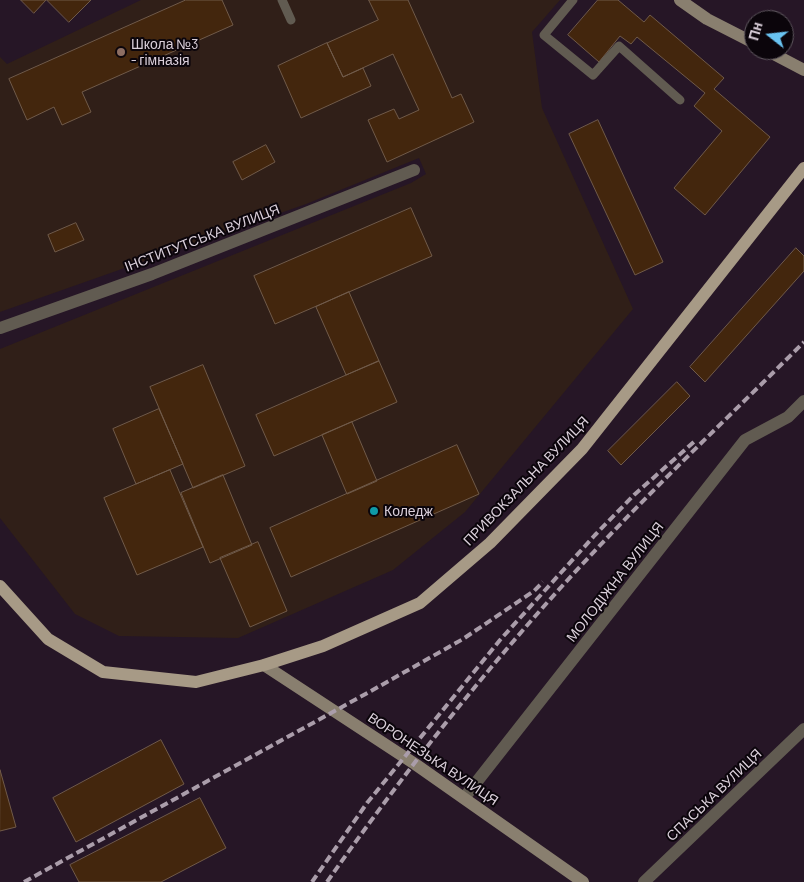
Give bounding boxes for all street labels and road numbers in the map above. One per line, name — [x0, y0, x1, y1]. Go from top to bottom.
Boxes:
street label: ІНСТИТУТСЬКА ВУЛИЦЯ — [122, 201, 282, 275]
street label: ПРИВОКЗАЛЬНА ВУЛИЦЯ — [460, 413, 592, 549]
street label: МОЛОДІЖНА ВУЛИЦЯ — [563, 519, 667, 645]
street label: ВОРОНЕЗЬКА ВУЛИЦЯ — [365, 709, 501, 809]
street label: СПАСЬКА ВУЛИЦЯ — [663, 745, 765, 845]

